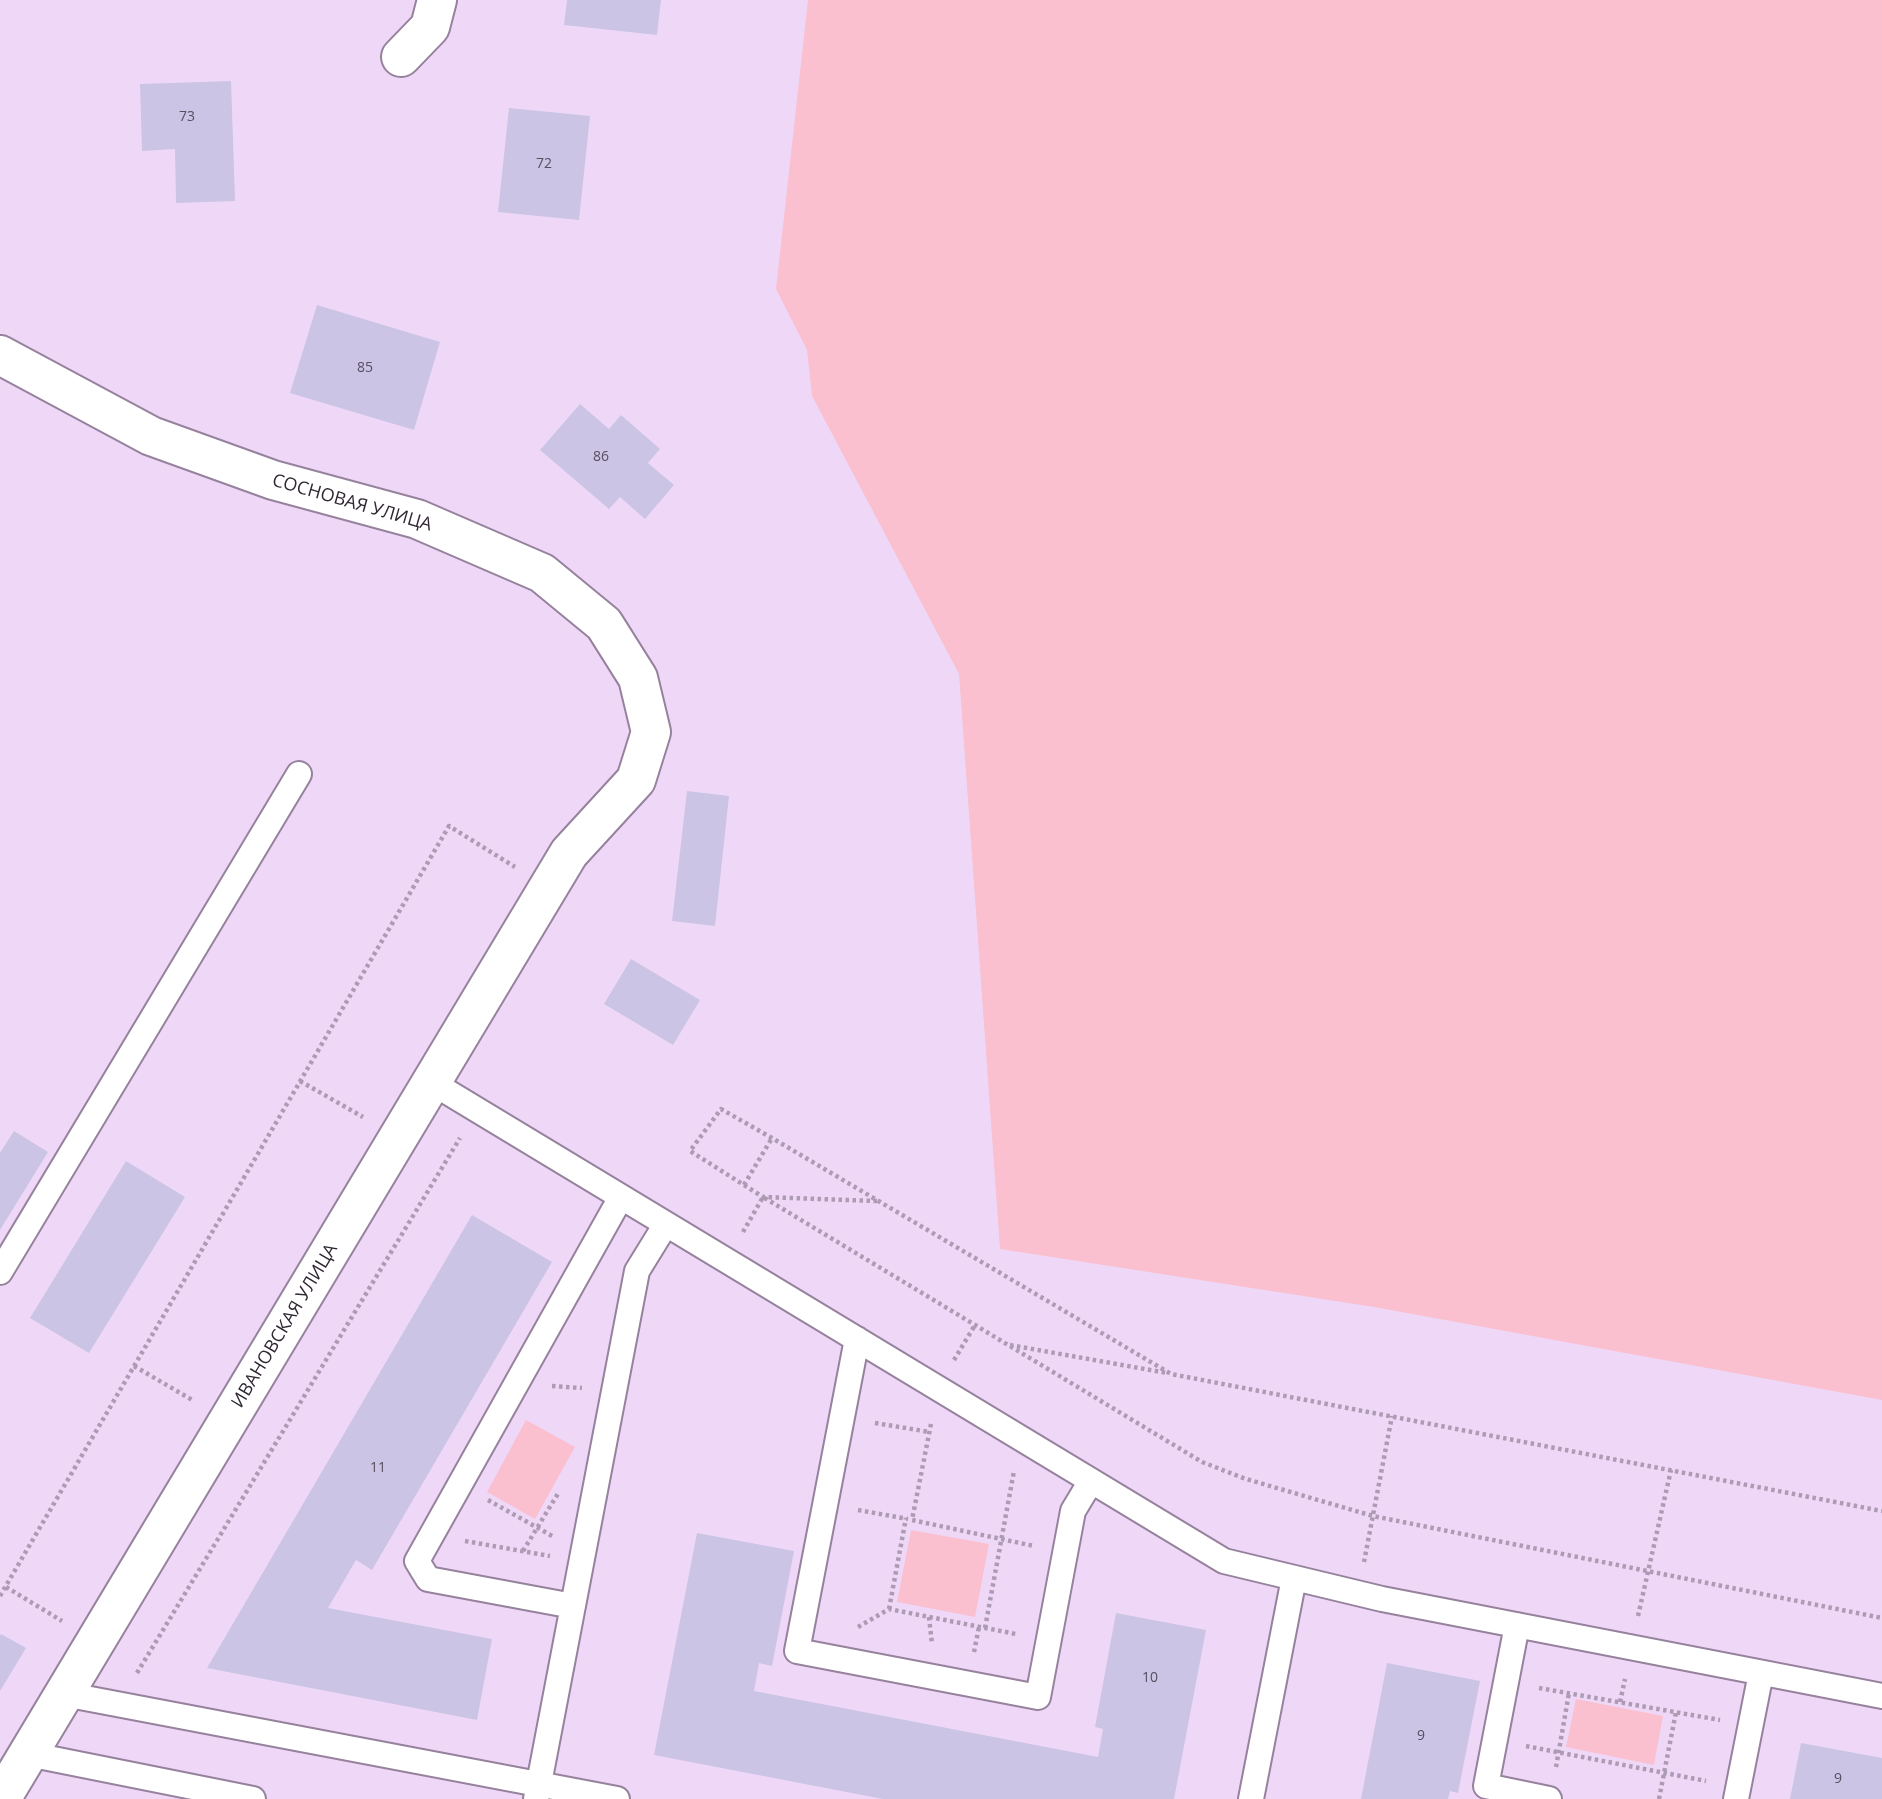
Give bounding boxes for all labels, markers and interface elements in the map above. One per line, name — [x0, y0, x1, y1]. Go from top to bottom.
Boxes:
house number: 73 — [179, 109, 195, 125]
house number: 72 — [536, 156, 552, 172]
house number: 85 — [357, 360, 373, 376]
house number: 86 — [593, 449, 609, 465]
street label: СОСНОВАЯ УЛИЦА — [270, 470, 434, 536]
street label: ИВАНОВСКАЯ УЛИЦА — [227, 1240, 343, 1412]
house number: 11 — [370, 1460, 386, 1476]
house number: 10 — [1142, 1670, 1158, 1686]
house number: 9 — [1417, 1728, 1425, 1744]
house number: 9 — [1834, 1771, 1842, 1787]

